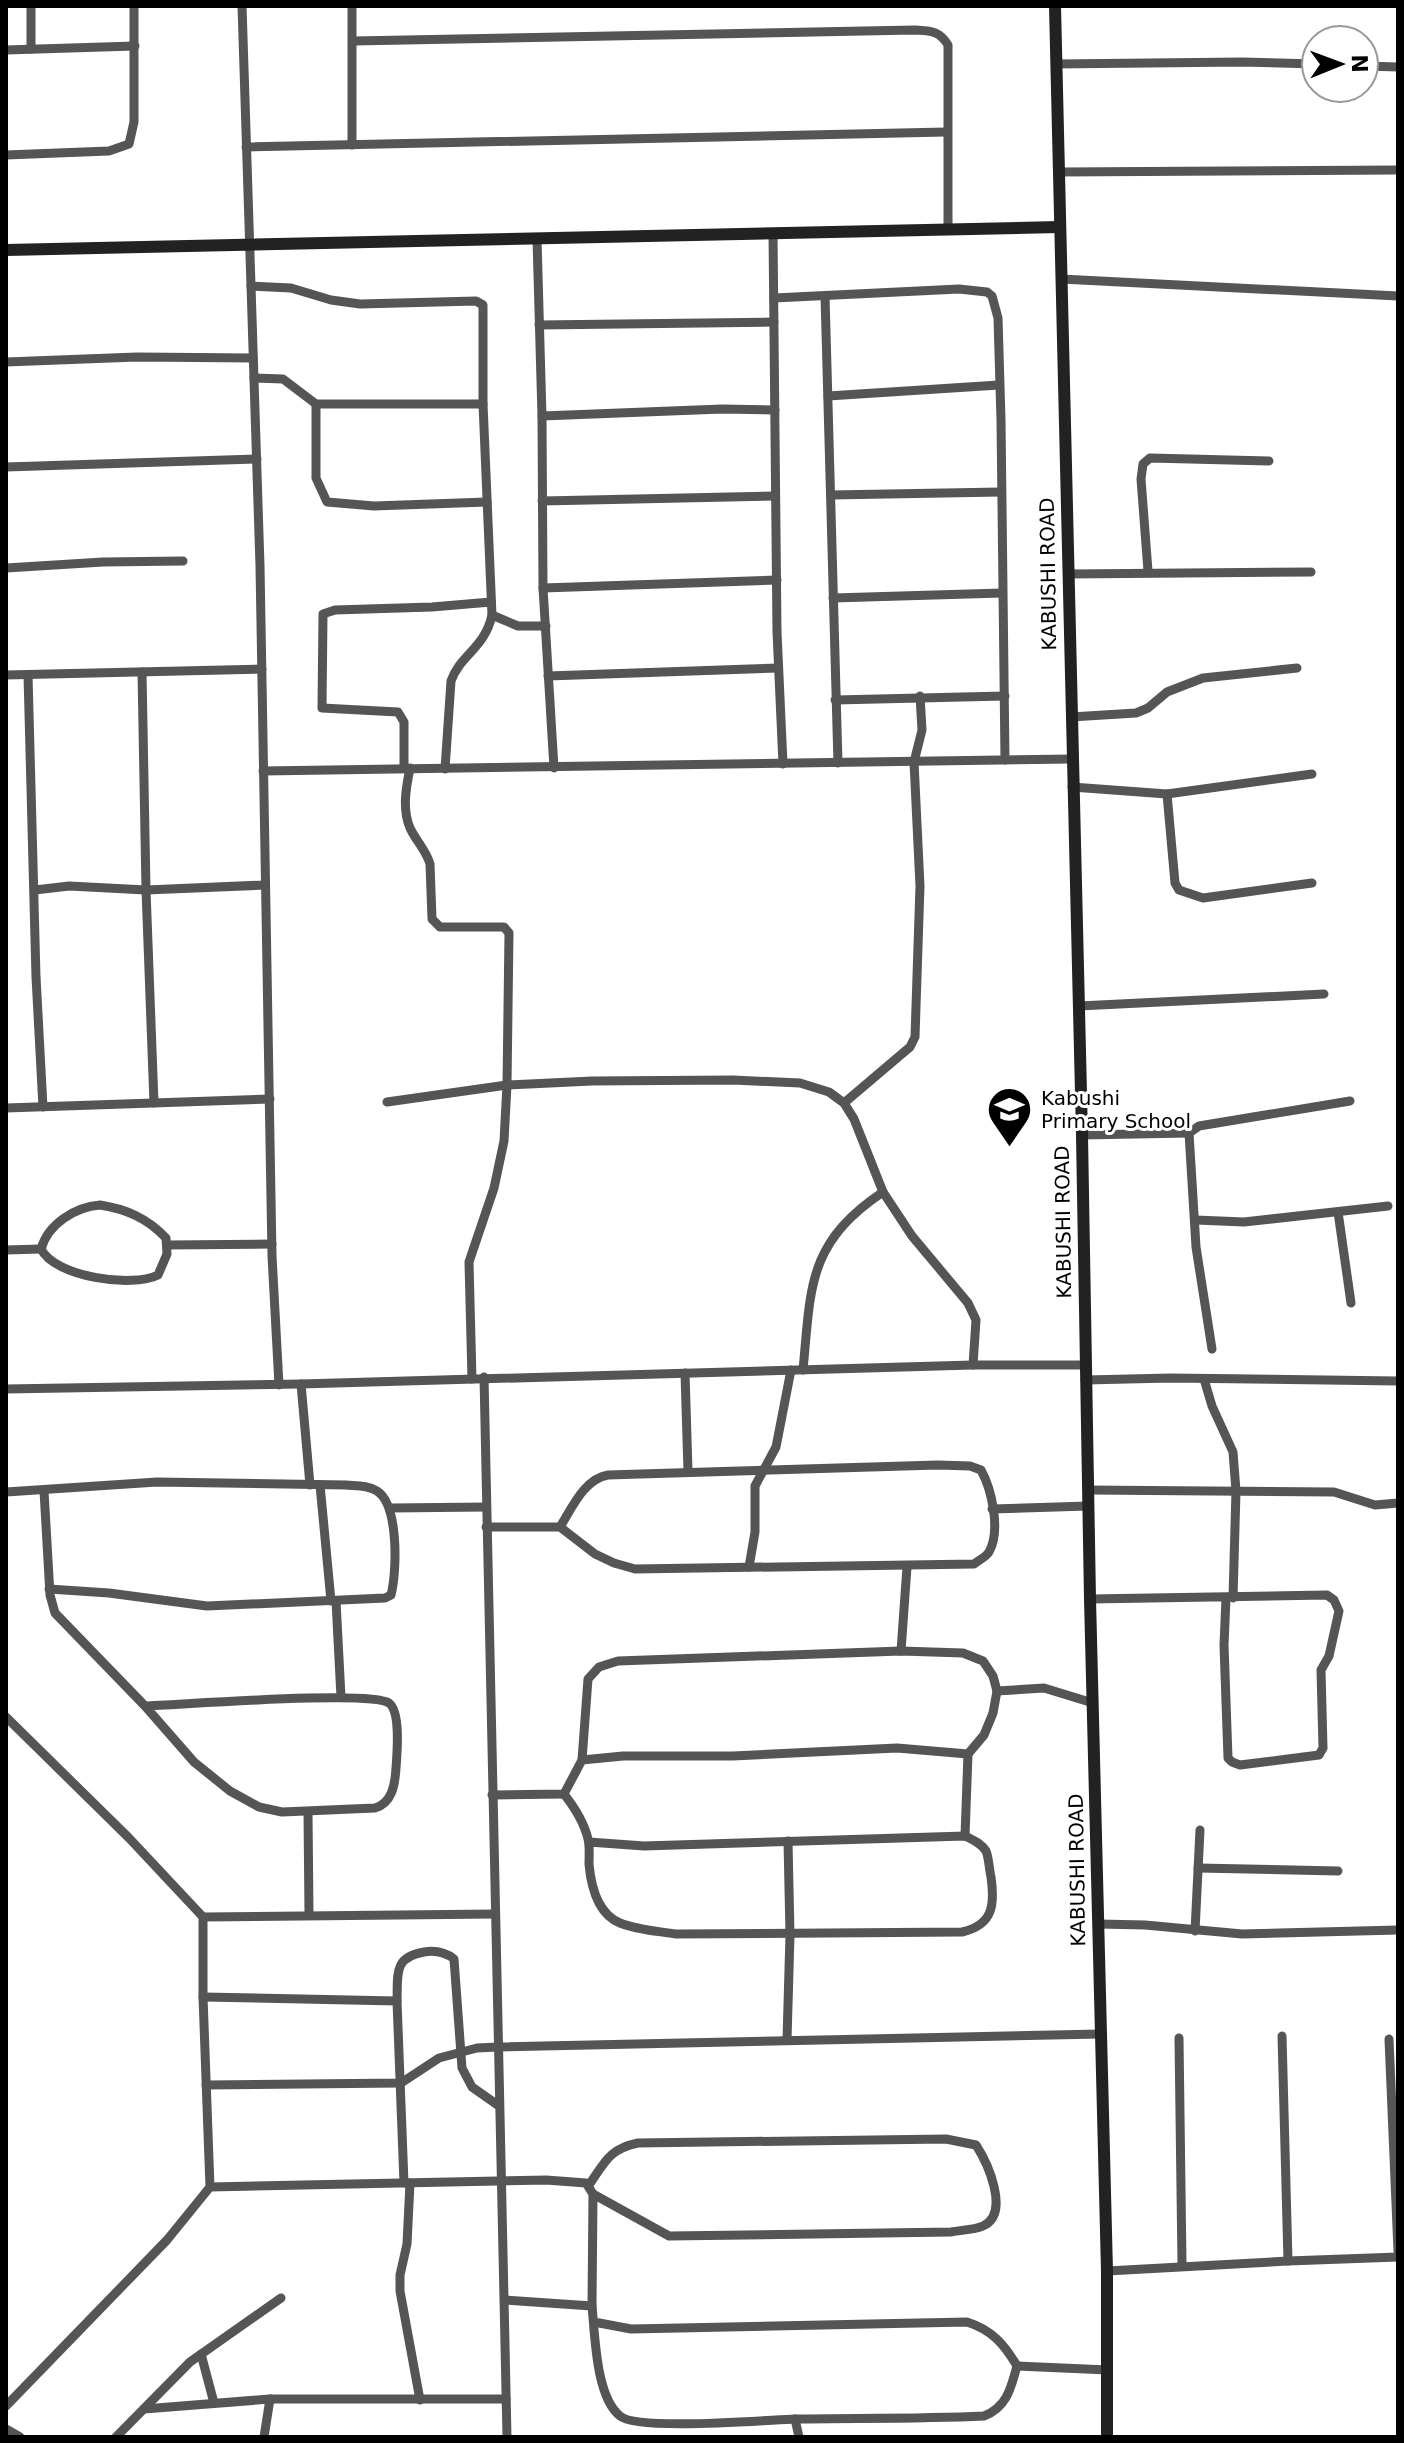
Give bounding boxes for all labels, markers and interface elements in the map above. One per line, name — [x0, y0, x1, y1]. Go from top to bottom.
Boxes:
north arrow — [1300, 24, 1380, 104]
text: N — [1347, 54, 1372, 73]
street label: KABUSHI ROAD — [1035, 497, 1061, 651]
school or university icon: Kabushi Primary School — [986, 1085, 1034, 1148]
place label: Kabushi Primary School — [1041, 1086, 1191, 1133]
street label: KABUSHI ROAD — [1050, 1145, 1076, 1299]
street label: KABUSHI ROAD — [1064, 1793, 1090, 1947]

